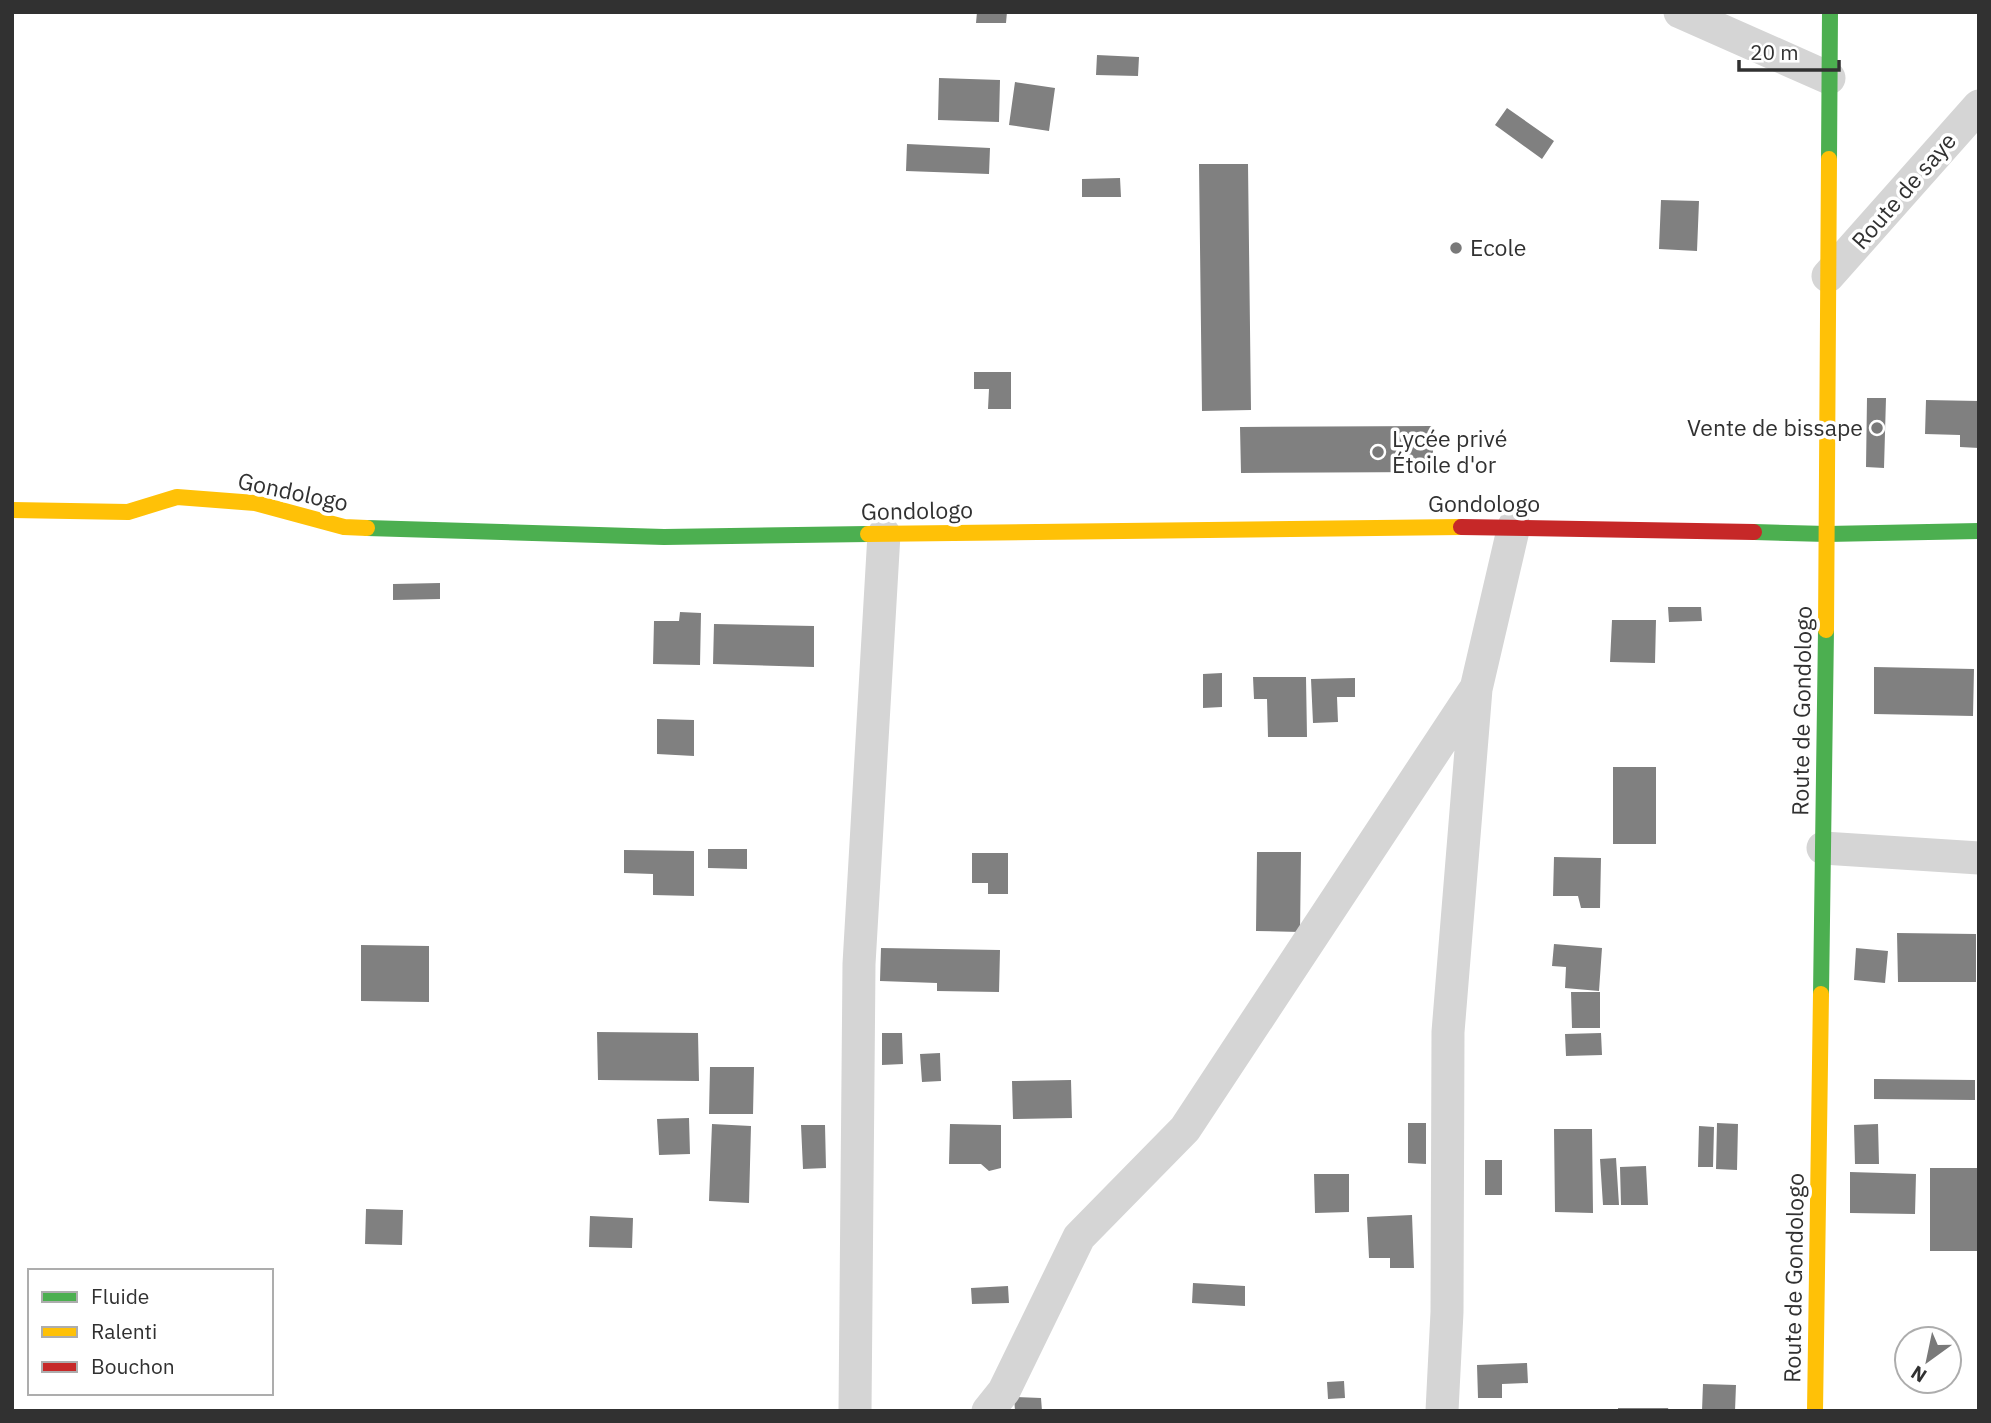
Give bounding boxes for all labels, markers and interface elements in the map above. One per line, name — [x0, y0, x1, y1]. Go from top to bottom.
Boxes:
scale bar — [1739, 28, 1839, 72]
text: 20 m — [1750, 38, 1799, 66]
street label: Route de saye — [1844, 126, 1962, 255]
place label: Ecole — [1470, 232, 1526, 262]
marker: Ecole — [1448, 240, 1464, 256]
place label: Vente de bissape — [1687, 412, 1863, 442]
marker: Vente de bissape — [1869, 420, 1885, 436]
place label: Lycée privé Étoile d'or — [1392, 423, 1507, 479]
marker: Lycée privé Étoile d'or — [1370, 444, 1386, 460]
street label: Gondologo — [235, 465, 351, 517]
street label: Gondologo — [1428, 488, 1540, 518]
street label: Gondologo — [861, 494, 973, 526]
street label: Route de Gondologo — [1784, 606, 1818, 816]
street label: Route de Gondologo — [1776, 1173, 1810, 1383]
legend — [28, 1269, 273, 1395]
text: Fluide — [91, 1282, 149, 1310]
text: Ralenti — [91, 1317, 157, 1345]
north arrow — [1893, 1325, 1963, 1395]
text: Bouchon — [91, 1352, 175, 1380]
text: N — [1906, 1360, 1931, 1388]

